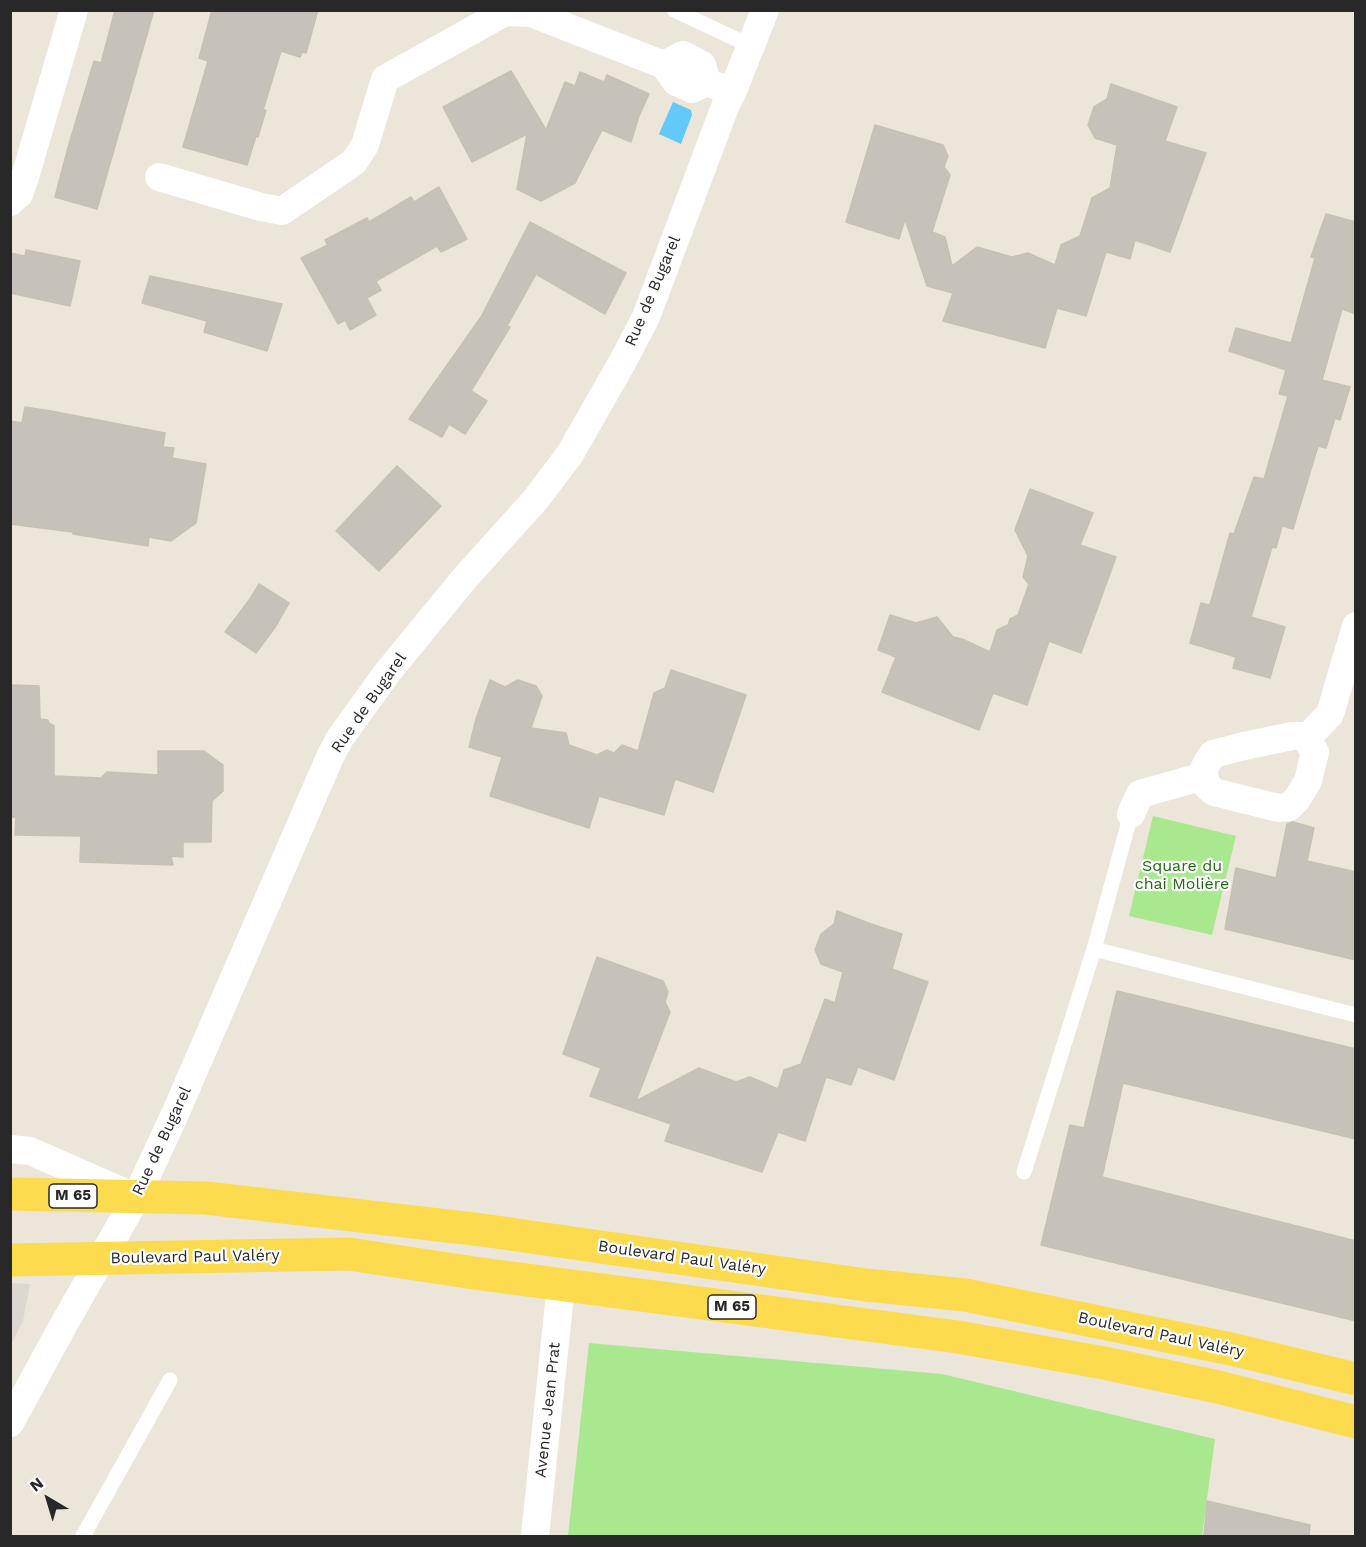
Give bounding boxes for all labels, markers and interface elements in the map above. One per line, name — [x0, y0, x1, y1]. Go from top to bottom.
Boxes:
street label: Rue de Bugarel — [621, 233, 685, 349]
street label: Rue de Bugarel — [327, 649, 411, 757]
park label: Square du chai Molière — [1135, 856, 1229, 894]
street label: Rue de Bugarel — [128, 1083, 196, 1199]
road number: M 65 — [49, 1184, 97, 1208]
street label: Boulevard Paul Valéry — [597, 1237, 767, 1279]
street label: Boulevard Paul Valéry — [110, 1246, 280, 1268]
road number: M 65 — [708, 1295, 756, 1319]
street label: Boulevard Paul Valéry — [1076, 1308, 1246, 1362]
street label: Avenue Jean Prat — [531, 1341, 565, 1479]
north arrow — [18, 1469, 78, 1529]
text: N — [26, 1473, 47, 1496]

